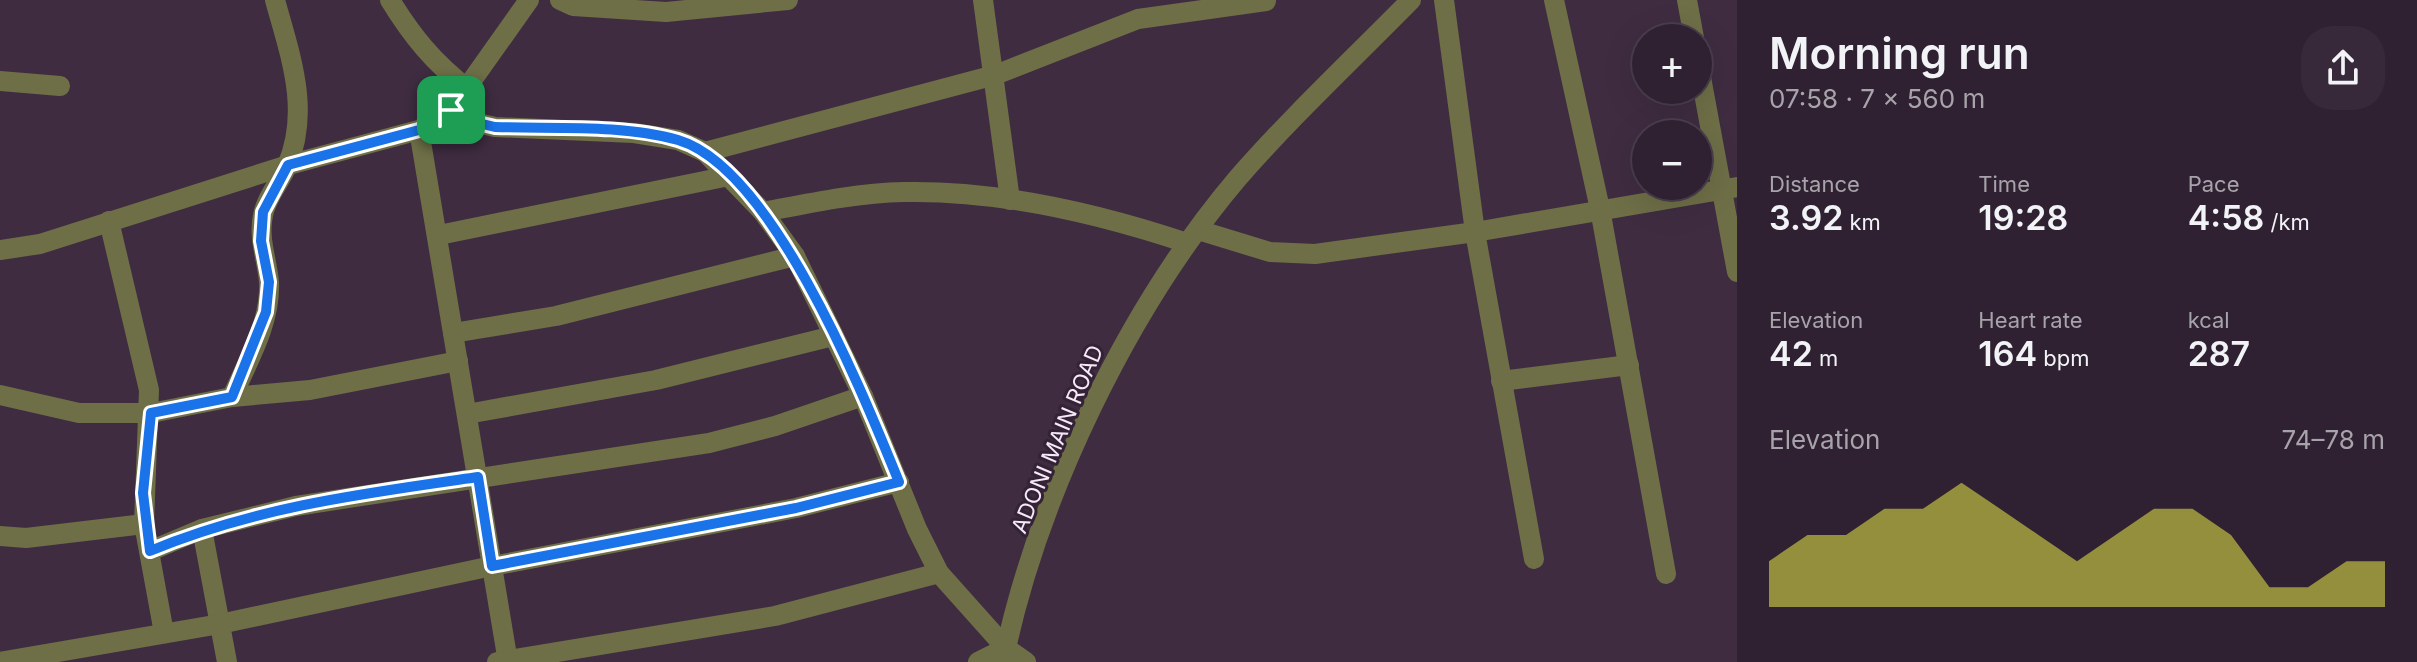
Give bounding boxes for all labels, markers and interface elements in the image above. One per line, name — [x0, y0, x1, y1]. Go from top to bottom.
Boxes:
map controls — [1632, 24, 1712, 200]
button: + — [1632, 24, 1712, 104]
text: Morning run — [1769, 26, 2030, 80]
button: share — [2301, 26, 2385, 110]
pin — [417, 76, 485, 144]
text: 07:58 · 7 × 560 m — [1769, 83, 1985, 114]
icon: arrive — [429, 88, 473, 132]
button: − — [1632, 120, 1712, 200]
text: Distance — [1769, 171, 1860, 197]
text: Time — [1978, 171, 2030, 197]
text: Pace — [2188, 171, 2239, 197]
text: 3.92 — [1769, 197, 1843, 238]
text: 19:28 — [1978, 197, 2068, 238]
text: 4:58 — [2188, 197, 2264, 238]
text: km — [1843, 209, 1881, 235]
text: /km — [2264, 209, 2310, 235]
text: Elevation — [1769, 307, 1863, 333]
text: Heart rate — [1978, 307, 2083, 333]
text: kcal — [2188, 307, 2230, 333]
text: 42 — [1769, 333, 1813, 374]
text: 164 — [1978, 333, 2037, 374]
text: 287 — [2188, 333, 2250, 374]
street label: ADONI MAIN ROAD — [1006, 341, 1108, 537]
text: m — [1813, 345, 1838, 371]
text: bpm — [2037, 345, 2090, 371]
text: Elevation — [1769, 424, 1880, 455]
text: 74–78 m — [2281, 424, 2385, 455]

